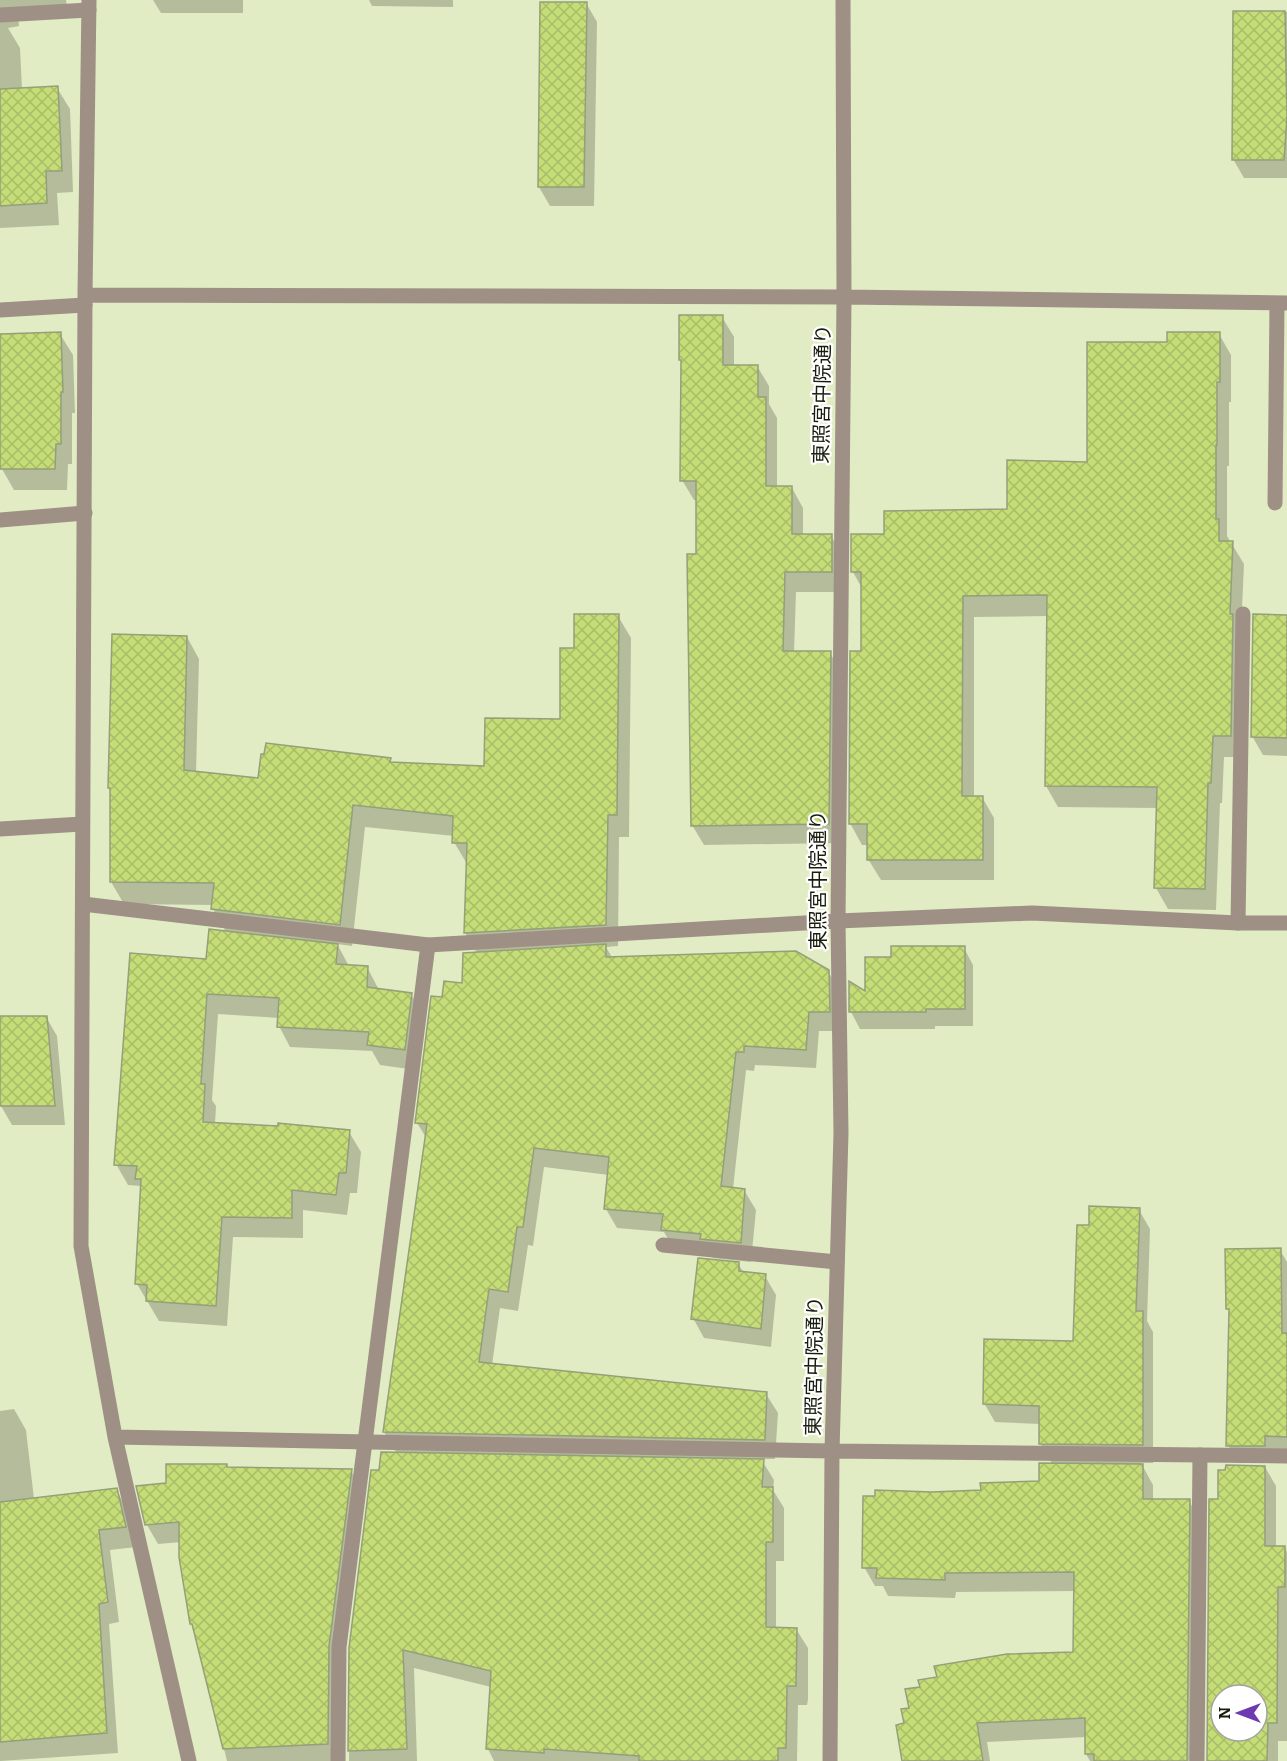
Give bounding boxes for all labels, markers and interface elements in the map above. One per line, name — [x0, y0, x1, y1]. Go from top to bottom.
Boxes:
street label: 東照宮中院通り — [809, 324, 835, 464]
street label: 東照宮中院通り — [806, 810, 830, 950]
street label: 東照宮中院通り — [801, 1296, 827, 1436]
north arrow — [1209, 1683, 1269, 1743]
text: N — [1215, 1707, 1234, 1719]

